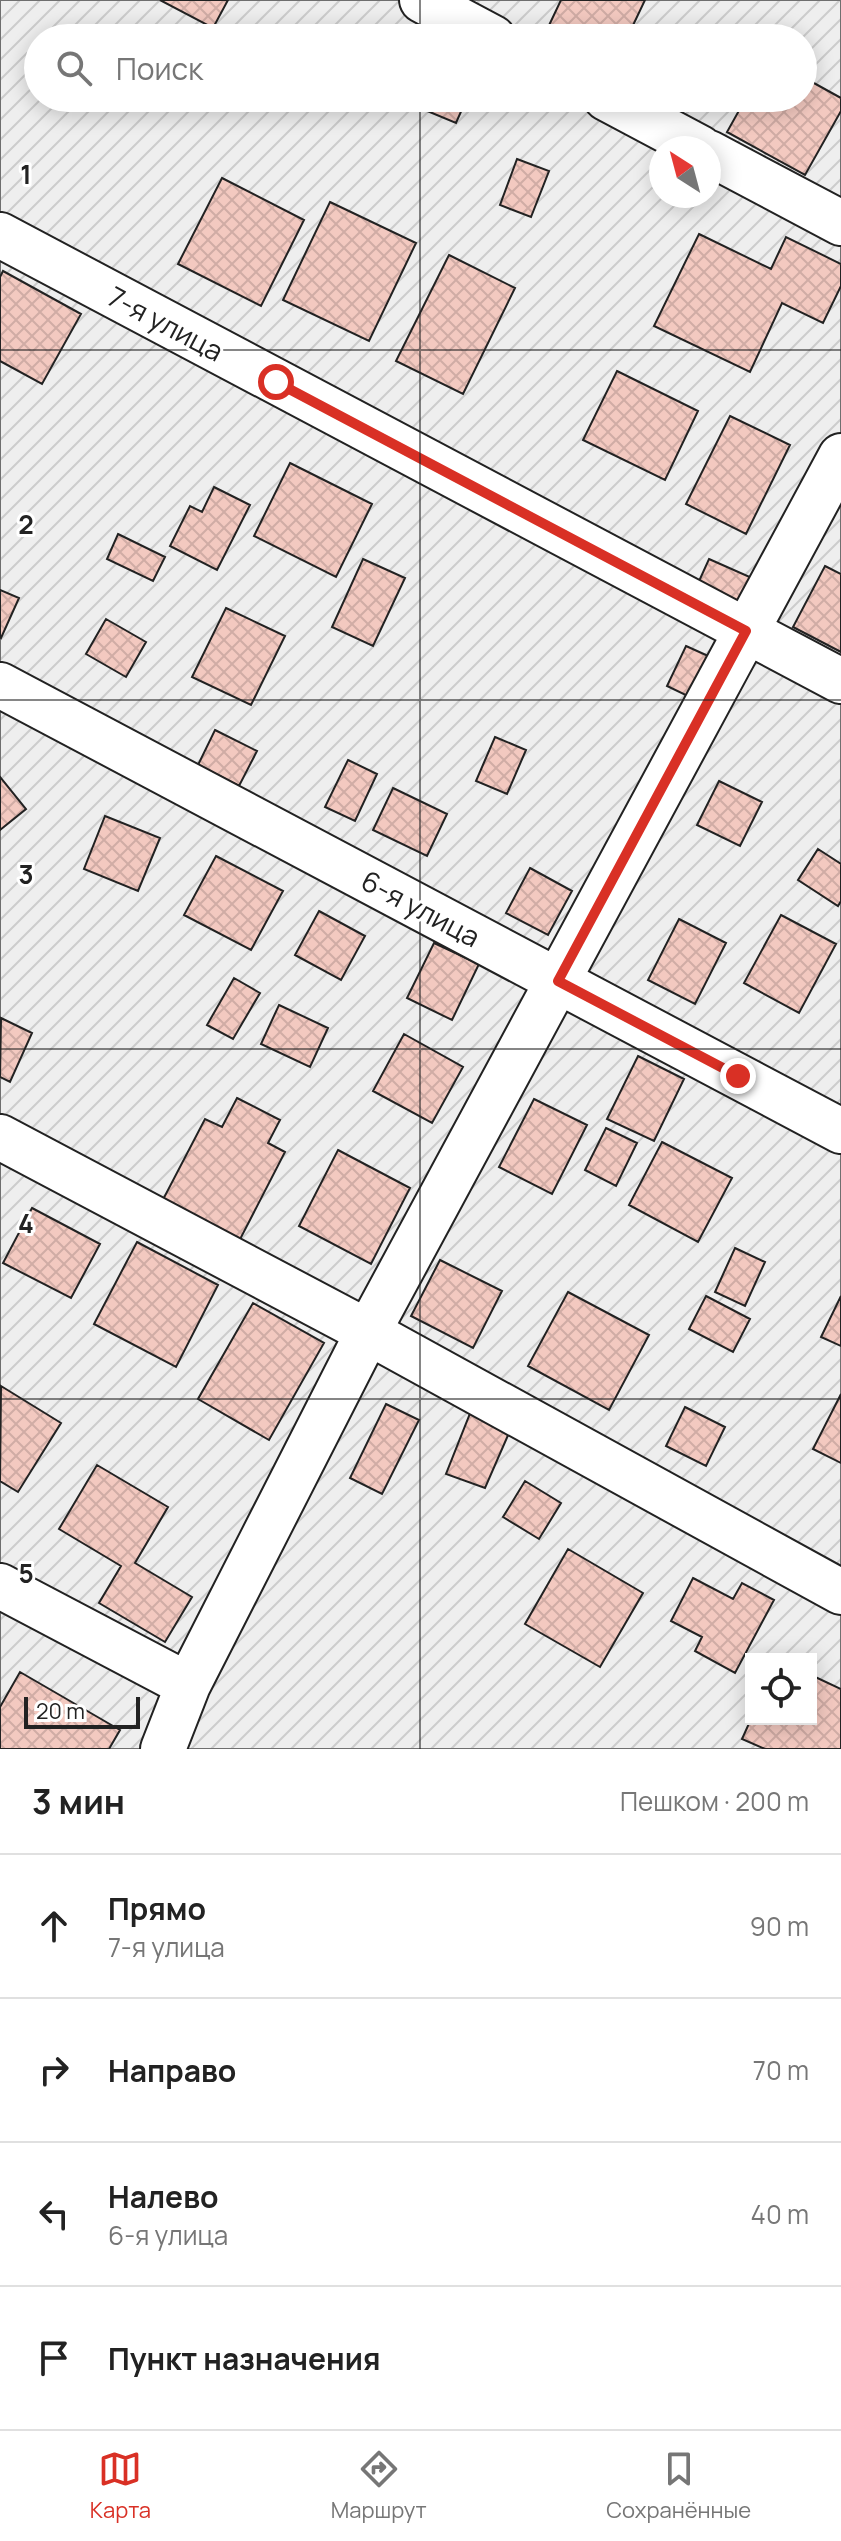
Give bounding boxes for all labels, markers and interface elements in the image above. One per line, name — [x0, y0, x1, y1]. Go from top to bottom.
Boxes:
search box — [24, 24, 817, 112]
icon: search — [52, 46, 96, 90]
text: Поиск — [116, 48, 203, 89]
north arrow — [649, 136, 721, 208]
text: 1 — [20, 156, 32, 192]
street label: 7-я улица — [102, 277, 230, 369]
route start — [258, 364, 294, 400]
text: 2 — [18, 506, 34, 542]
text: 3 — [18, 856, 34, 892]
street label: 6-я улица — [355, 861, 487, 955]
route end — [720, 1058, 756, 1094]
text: 4 — [18, 1205, 34, 1241]
text: 5 — [18, 1555, 34, 1591]
map controls — [745, 1653, 817, 1725]
button: locate — [745, 1653, 817, 1725]
scale bar — [24, 1693, 140, 1729]
text: 20 m — [36, 1696, 85, 1726]
text: 3 мин — [32, 1778, 125, 1824]
text: Пешком · 200 m — [620, 1783, 809, 1819]
text: Прямо — [108, 1888, 206, 1929]
icon: ahead — [32, 1904, 76, 1948]
text: 90 m — [750, 1908, 809, 1944]
text: 7-я улица — [108, 1929, 225, 1965]
icon: right — [32, 2048, 76, 2092]
text: Направо — [108, 2050, 236, 2091]
text: 70 m — [753, 2052, 809, 2088]
text: Налево — [108, 2176, 218, 2217]
icon: left — [32, 2192, 76, 2236]
text: 40 m — [751, 2196, 809, 2232]
text: 6-я улица — [108, 2217, 228, 2253]
icon: arrive — [32, 2336, 76, 2380]
text: Пункт назначения — [108, 2338, 381, 2379]
tab: Карта — [90, 2447, 151, 2525]
tab: Маршрут — [331, 2447, 427, 2525]
tab: Сохранённые — [606, 2447, 751, 2525]

